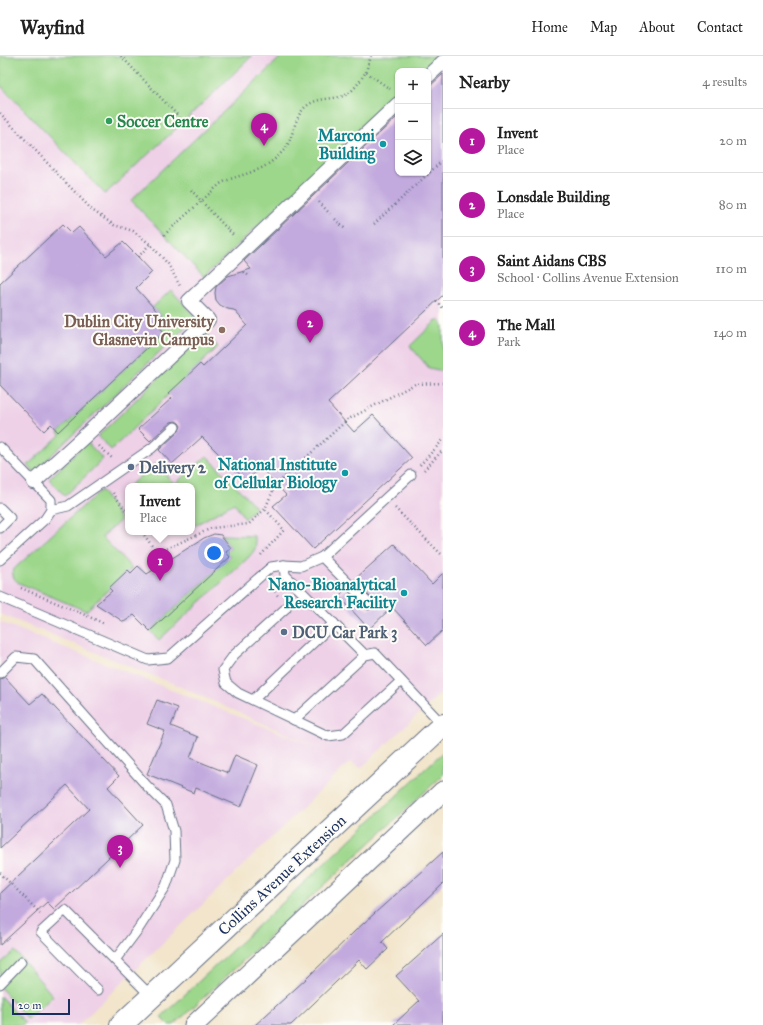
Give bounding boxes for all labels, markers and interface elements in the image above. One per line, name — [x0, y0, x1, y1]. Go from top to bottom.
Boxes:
text: Wayfind — [20, 16, 85, 39]
text: Home — [531, 19, 568, 36]
text: Map — [590, 19, 617, 36]
text: About — [639, 19, 675, 36]
text: Contact — [697, 19, 743, 36]
map controls — [395, 68, 431, 176]
button: + — [395, 68, 431, 104]
text: Nearby — [459, 72, 510, 93]
text: 4 results — [702, 74, 747, 90]
button: − — [395, 104, 431, 140]
place label: Soccer Centre — [117, 112, 209, 131]
pin: 4 — [251, 113, 277, 146]
marker: Soccer Centre — [104, 116, 114, 126]
text: Invent — [497, 124, 538, 142]
place label: Marconi Building — [318, 126, 376, 164]
text: 1 — [469, 133, 475, 149]
text: 20 m — [719, 133, 747, 149]
marker: Marconi Building — [378, 139, 388, 149]
button: layers — [395, 140, 431, 176]
text: Place — [497, 142, 524, 158]
text: Lonsdale Building — [497, 188, 610, 206]
text: 2 — [469, 197, 475, 213]
text: 80 m — [719, 197, 747, 213]
text: Place — [497, 206, 524, 222]
text: Saint Aidans CBS — [497, 252, 606, 270]
text: 3 — [469, 261, 475, 277]
text: 110 m — [715, 261, 747, 277]
text: School · Collins Avenue Extension — [497, 270, 679, 286]
pin: 2 — [297, 310, 323, 343]
place label: Dublin City University Glasnevin Campus — [64, 312, 216, 350]
text: The Mall — [497, 316, 555, 334]
marker: Dublin City University Glasnevin Campus — [217, 325, 227, 335]
text: 4 — [468, 325, 476, 341]
text: 140 m — [713, 325, 747, 341]
text: Park — [497, 334, 521, 350]
place label: National Institute of Cellular Biology — [214, 455, 338, 493]
place label: Delivery 2 — [139, 458, 207, 478]
marker: Delivery 2 — [126, 462, 136, 472]
marker: National Institute of Cellular Biology — [340, 468, 350, 478]
popup — [125, 483, 195, 535]
text: Invent — [140, 492, 180, 510]
text: Place — [140, 510, 167, 526]
your location — [204, 543, 224, 563]
pin: 1 — [147, 548, 173, 581]
place label: Nano-Bioanalytical Research Facility — [268, 575, 397, 613]
marker: Nano-Bioanalytical Research Facility — [399, 588, 409, 598]
place label: DCU Car Park 3 — [292, 623, 398, 643]
marker: DCU Car Park 3 — [279, 627, 289, 637]
street label: Collins Avenue Extension — [214, 811, 350, 939]
pin: 3 — [107, 835, 133, 868]
scale bar — [12, 997, 70, 1016]
text: 20 m — [18, 999, 41, 1012]

